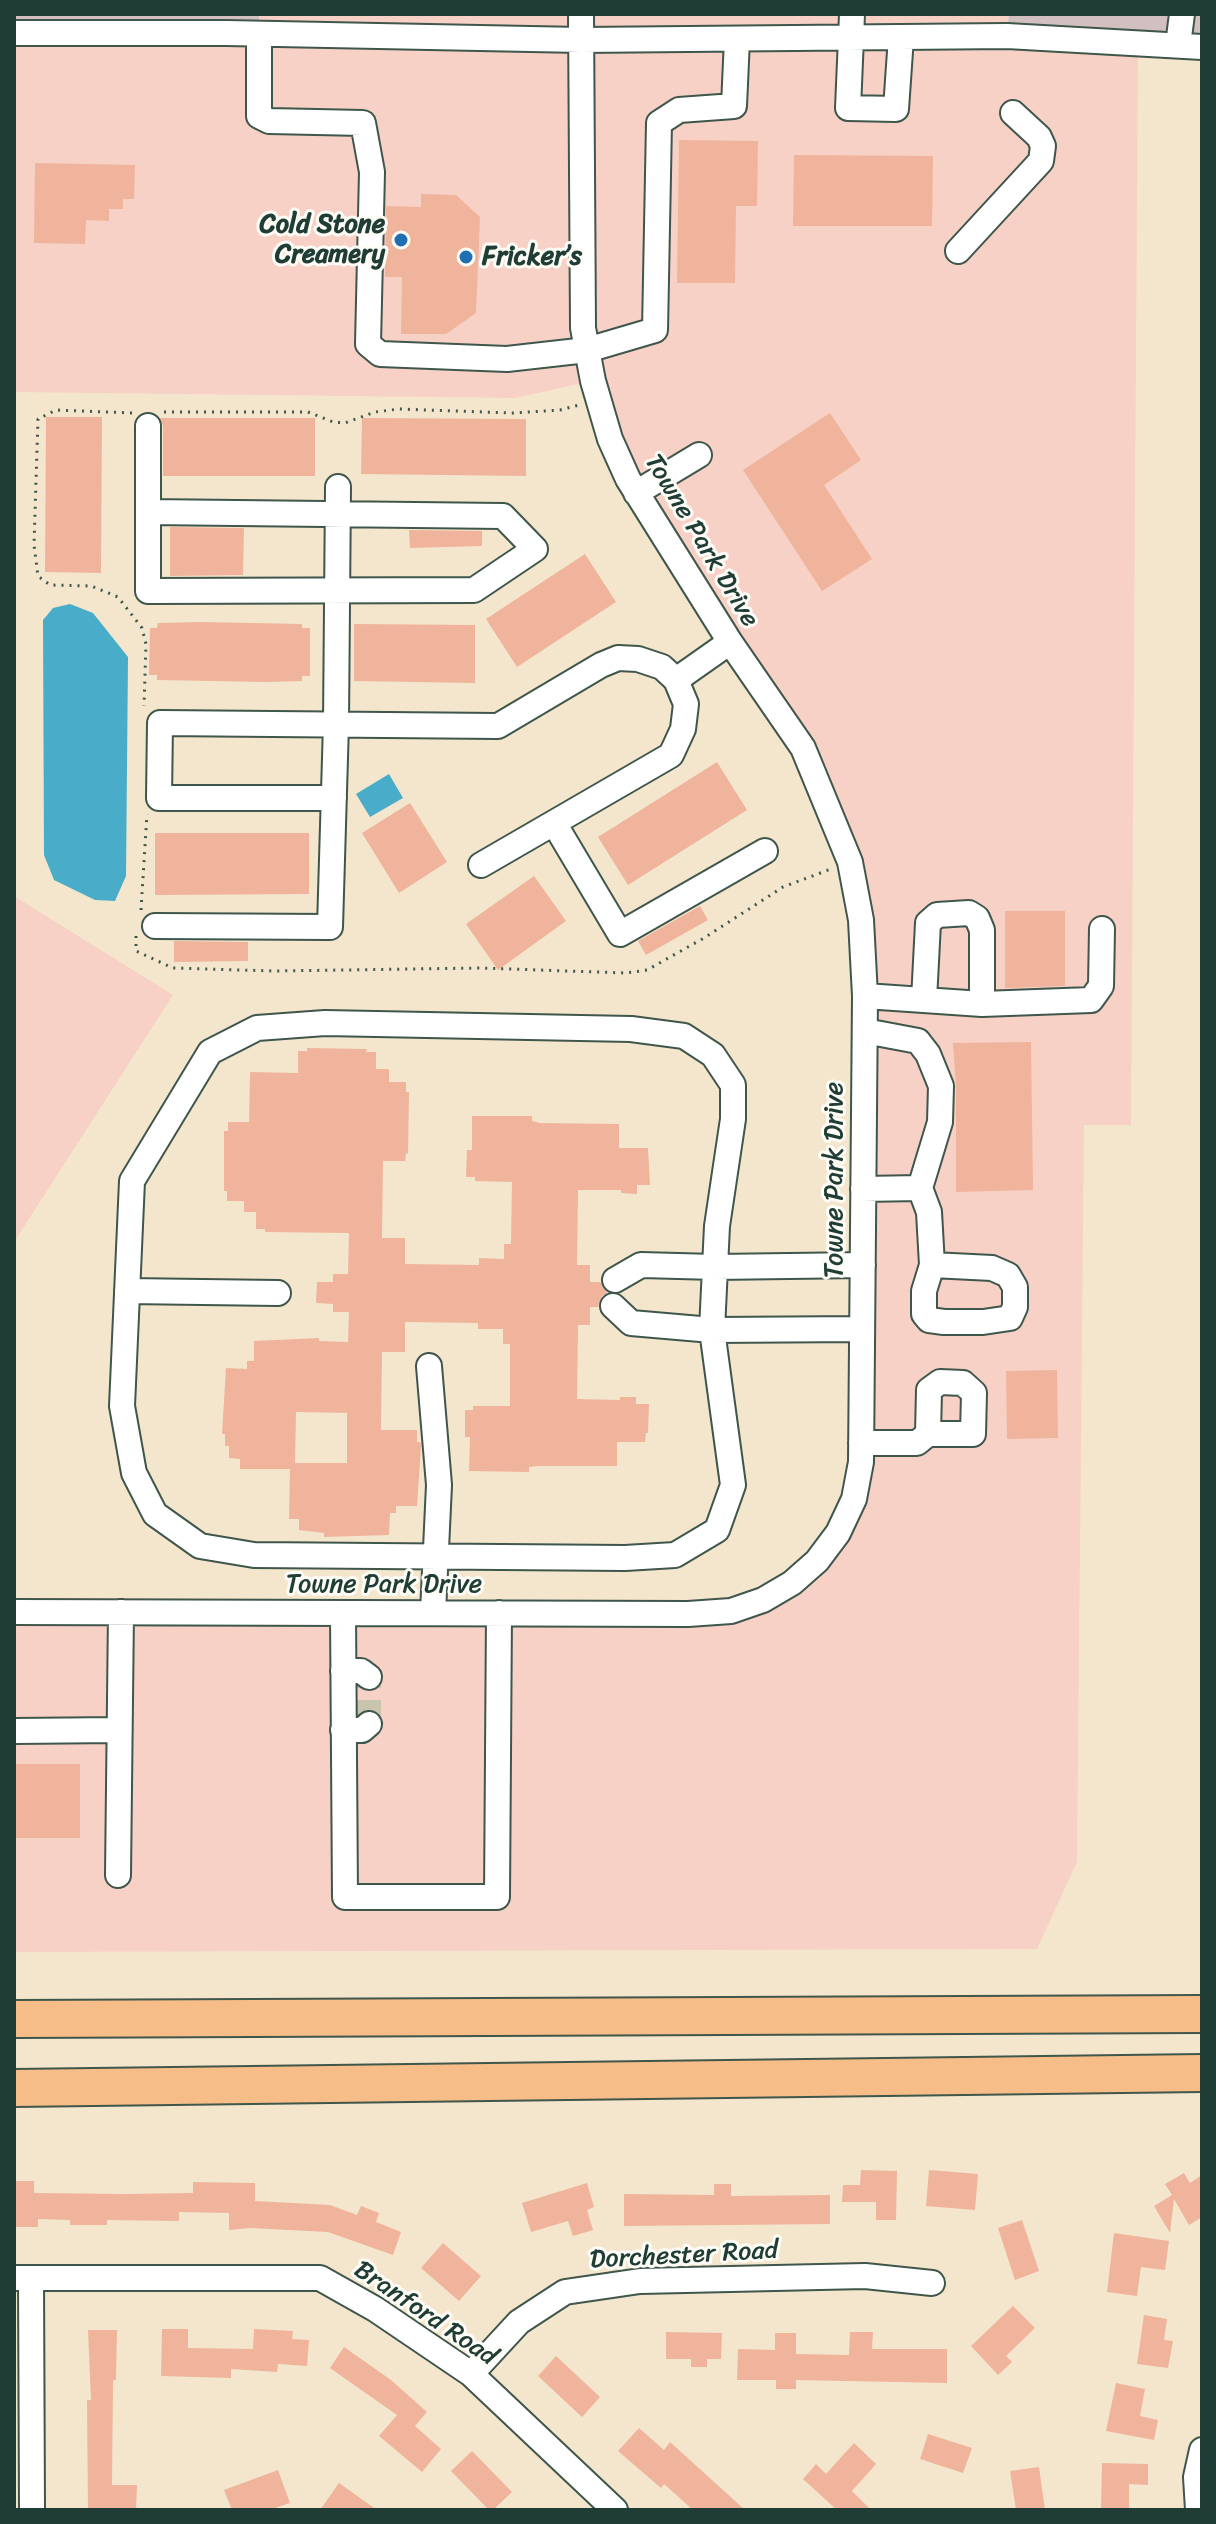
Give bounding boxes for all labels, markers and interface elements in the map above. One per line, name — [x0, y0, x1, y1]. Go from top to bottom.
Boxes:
place label: Cold Stone Creamery — [259, 209, 385, 270]
marker: Cold Stone Creamery — [392, 231, 410, 249]
place label: Fricker’s — [482, 241, 582, 273]
marker: Fricker’s — [457, 248, 475, 266]
street label: Towne Park Drive — [637, 449, 765, 633]
street label: Towne Park Drive — [819, 1082, 851, 1278]
street label: Towne Park Drive — [286, 1569, 482, 1601]
street label: Dorchester Road — [589, 2235, 779, 2277]
street label: Branford Road — [348, 2255, 502, 2373]

